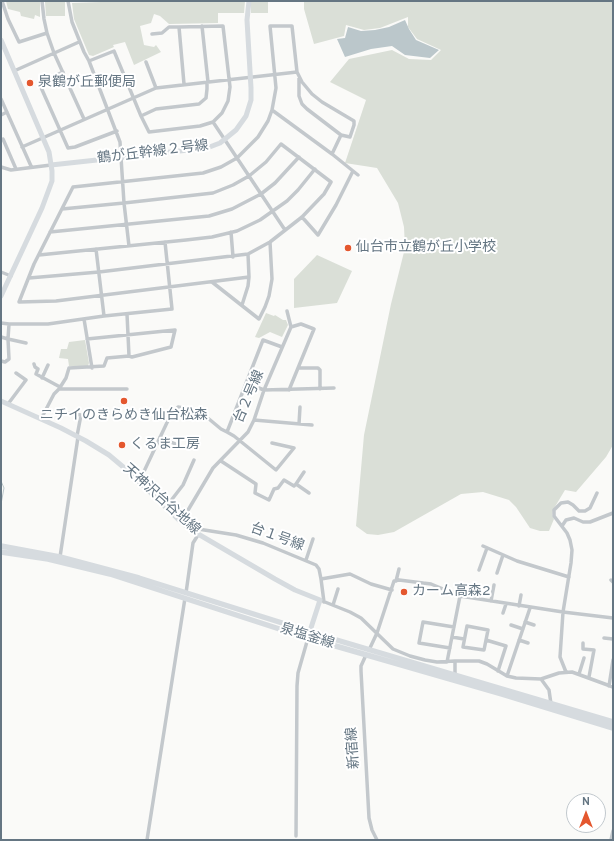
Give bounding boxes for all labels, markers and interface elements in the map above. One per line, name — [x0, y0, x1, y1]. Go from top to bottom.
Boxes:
place label: 泉鶴が丘郵便局 — [38, 75, 136, 91]
marker: 泉鶴が丘郵便局 — [25, 78, 35, 88]
street label: 鶴が丘幹線２号線 — [96, 138, 210, 168]
place label: 仙台市立鶴が丘小学校 — [356, 240, 496, 256]
marker: 仙台市立鶴が丘小学校 — [343, 243, 353, 253]
street label: 台２号線 — [231, 368, 269, 426]
marker: ニチイのきらめき仙台松森 — [119, 396, 129, 406]
place label: ニチイのきらめき仙台松森 — [40, 408, 208, 424]
place label: くるま工房 — [130, 437, 200, 453]
marker: くるま工房 — [117, 440, 127, 450]
street label: 天神沢台谷地線 — [119, 461, 203, 539]
street label: 台１号線 — [248, 521, 306, 555]
place label: カーム高森2 — [412, 584, 491, 600]
marker: カーム高森2 — [399, 587, 409, 597]
street label: 泉塩釜線 — [278, 621, 336, 653]
street label: 新宿線 — [344, 726, 364, 770]
north arrow — [566, 793, 606, 833]
text: N — [582, 795, 590, 809]

